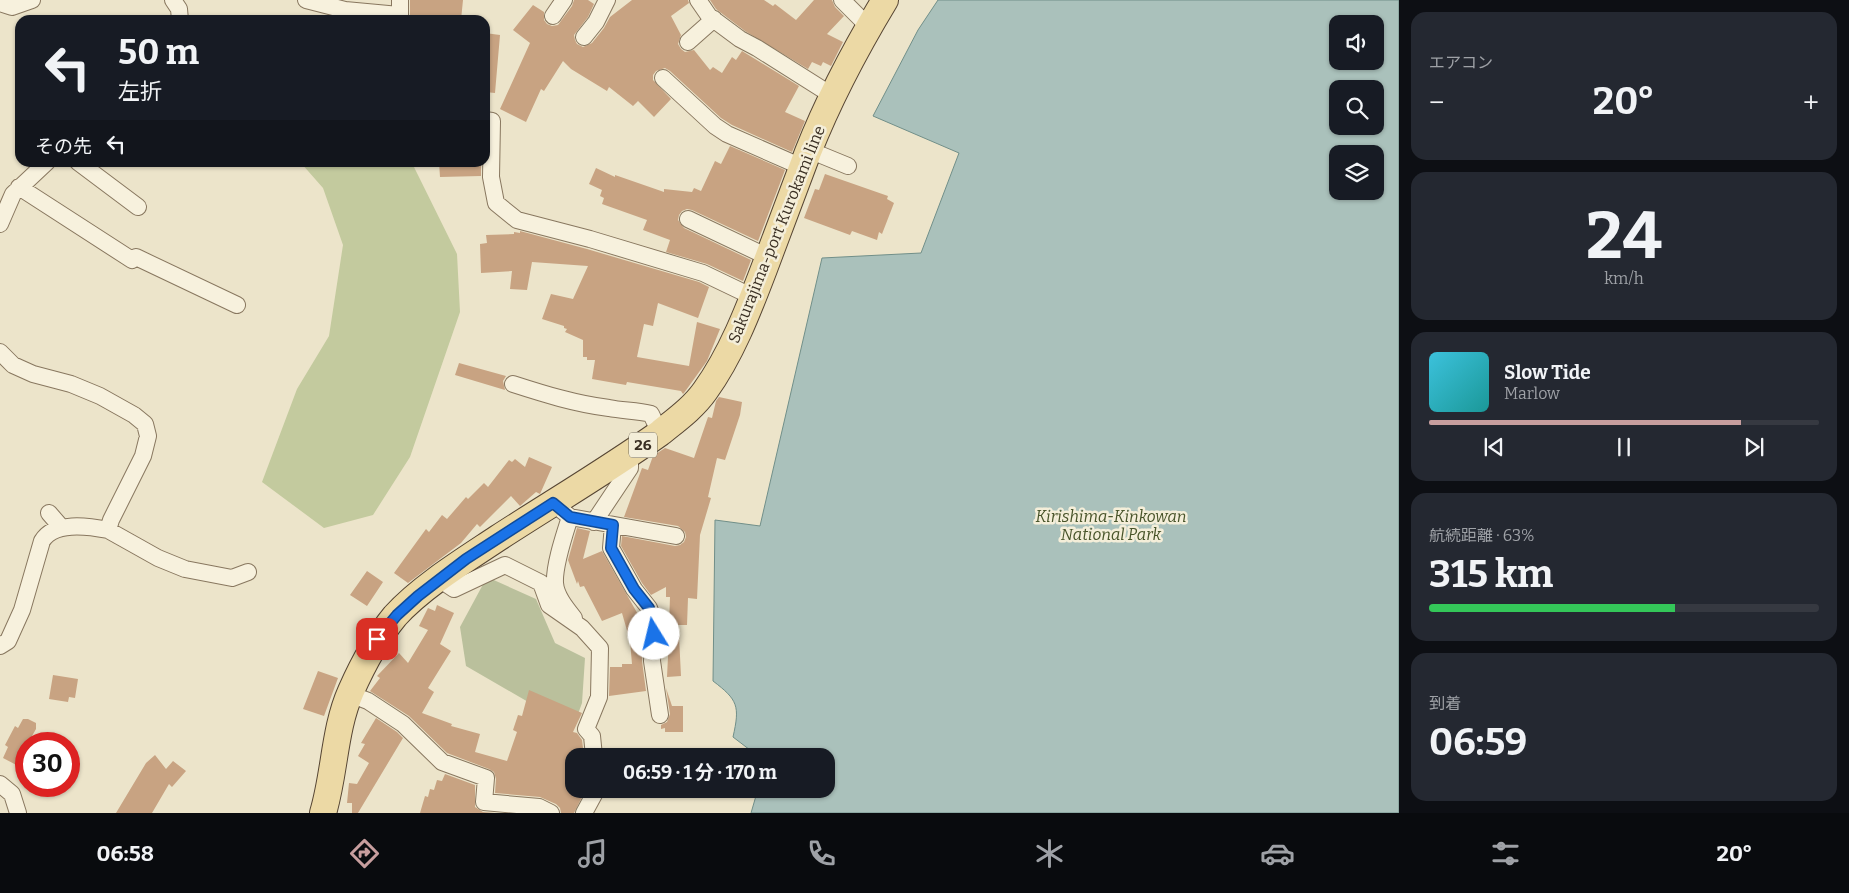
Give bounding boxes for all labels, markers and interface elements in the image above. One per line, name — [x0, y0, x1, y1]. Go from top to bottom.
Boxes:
map controls — [1329, 15, 1384, 200]
button: sound — [1329, 15, 1384, 70]
text: 50 m — [118, 31, 199, 73]
icon: left — [35, 35, 100, 100]
text: エアコン — [1429, 53, 1493, 72]
text: 左折 — [118, 78, 162, 105]
text: 20° — [1593, 78, 1655, 124]
button: search — [1329, 80, 1384, 135]
text: − — [1429, 86, 1444, 119]
text: + — [1803, 86, 1819, 119]
street label: Sakurajima-port Kurokami line — [724, 123, 829, 346]
icon: left — [102, 130, 130, 158]
text: その先 — [35, 135, 92, 158]
button: layers — [1329, 145, 1384, 200]
text: 24 — [1586, 197, 1662, 275]
text: km/h — [1604, 269, 1644, 288]
text: Slow Tide — [1504, 361, 1591, 384]
text: Marlow — [1504, 384, 1560, 403]
road number: 26 — [629, 432, 657, 458]
icon: previous — [1480, 433, 1508, 461]
icon: pause — [1610, 433, 1638, 461]
icon: next — [1740, 433, 1768, 461]
park label: Kirishima-Kinkowan National Park — [1036, 507, 1186, 544]
text: 航続距離 · 63% — [1429, 526, 1535, 545]
text: 315 km — [1429, 551, 1553, 597]
position arrow — [627, 607, 679, 659]
pin — [356, 618, 398, 660]
icon: arrive — [363, 625, 391, 653]
text: 到着 — [1429, 694, 1461, 713]
text: 06:59 — [1429, 719, 1527, 765]
speed limit sign: 30 — [15, 732, 80, 797]
text: 06:59 · 1 分 · 170 m — [623, 761, 777, 784]
icon: directions — [347, 836, 382, 871]
icon: music — [575, 836, 610, 871]
icon: phone — [804, 836, 839, 871]
icon: climate — [1032, 836, 1067, 871]
icon: car — [1260, 836, 1295, 871]
icon: filters — [1488, 836, 1523, 871]
text: 06:58 — [97, 840, 154, 867]
text: 20° — [1717, 840, 1752, 867]

